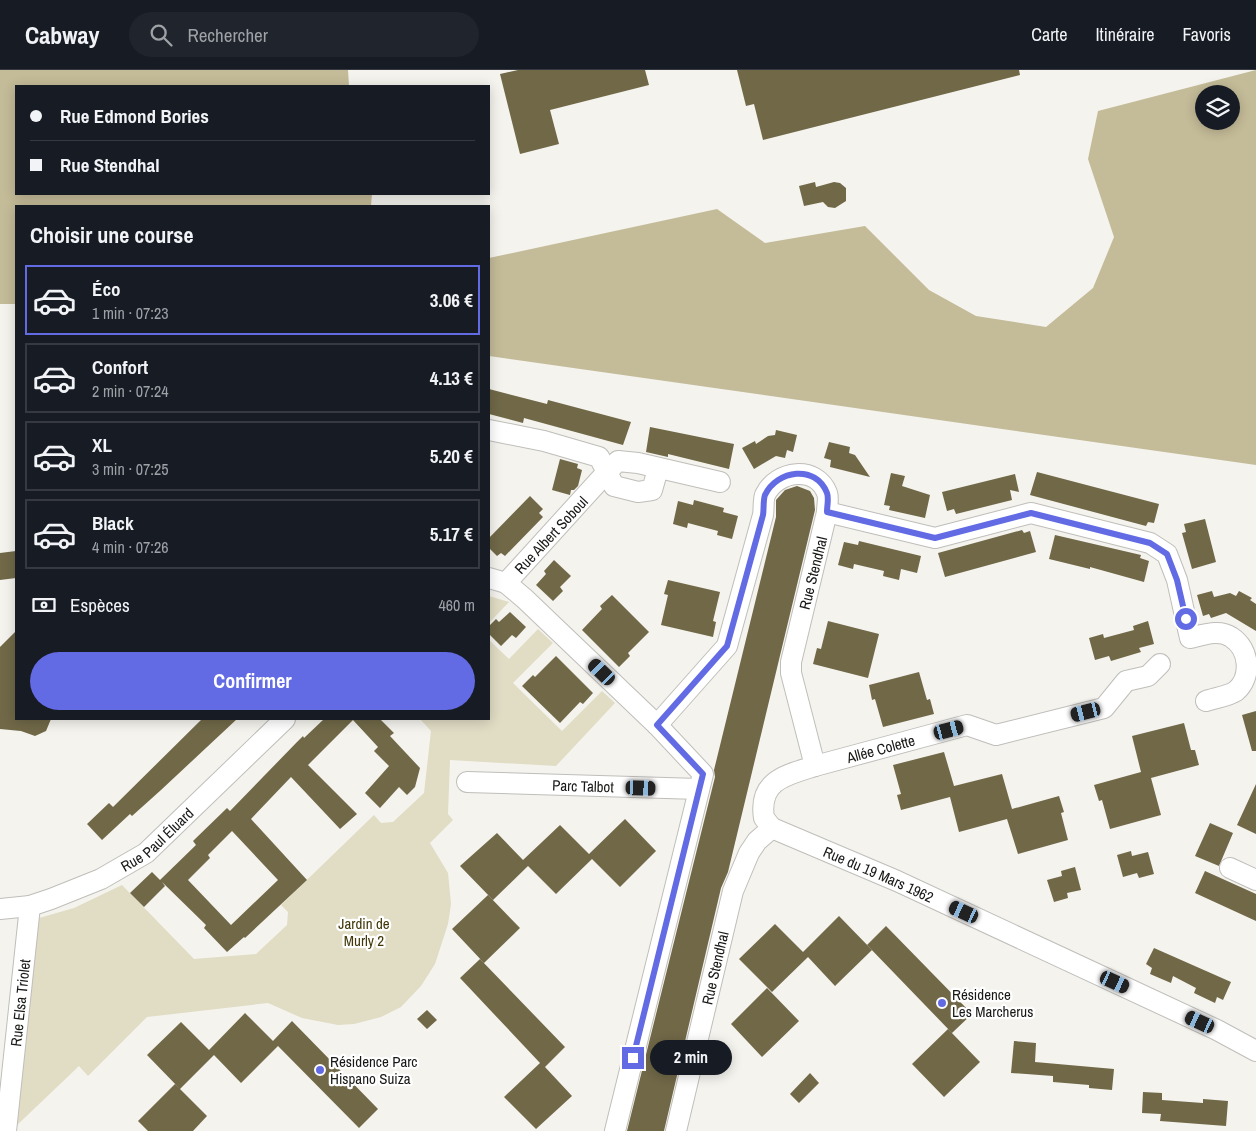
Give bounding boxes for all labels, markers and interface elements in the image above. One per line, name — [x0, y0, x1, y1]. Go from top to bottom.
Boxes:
search box — [129, 12, 479, 57]
text: Cabway — [25, 19, 99, 51]
icon: search — [147, 21, 175, 49]
text: Rechercher — [187, 22, 268, 48]
text: Carte — [1031, 22, 1067, 47]
text: Itinéraire — [1095, 22, 1155, 47]
text: Favoris — [1183, 22, 1231, 47]
map controls — [1195, 85, 1240, 130]
button: layers — [1195, 85, 1240, 130]
text: Rue Edmond Bories — [60, 103, 209, 129]
text: Rue Stendhal — [60, 152, 160, 178]
text: Choisir une course — [30, 220, 193, 250]
text: Éco — [92, 276, 121, 302]
icon: car — [32, 278, 77, 323]
text: 3.06 € — [430, 287, 473, 313]
text: 1 min · 07:23 — [92, 302, 169, 324]
text: Confort — [92, 354, 148, 380]
icon: car — [32, 356, 77, 401]
text: 4.13 € — [430, 365, 473, 391]
text: 2 min · 07:24 — [92, 380, 169, 402]
text: XL — [92, 432, 112, 458]
icon: car — [32, 434, 77, 479]
text: 5.20 € — [430, 443, 473, 469]
text: 3 min · 07:25 — [92, 458, 169, 480]
street label: Rue Albert Soboul — [510, 492, 592, 578]
text: Black — [92, 510, 134, 536]
icon: car — [32, 512, 77, 557]
text: 5.17 € — [430, 521, 473, 547]
street label: Rue Stendhal — [794, 534, 832, 612]
text: 4 min · 07:26 — [92, 536, 169, 558]
icon: cash — [30, 591, 58, 619]
text: Espèces — [70, 592, 130, 618]
text: 460 m — [439, 594, 475, 616]
route start — [1175, 608, 1197, 630]
button: Confirmer — [30, 652, 475, 710]
car — [585, 656, 618, 688]
car — [1069, 701, 1102, 723]
car — [932, 719, 965, 741]
street label: Allée Colette — [843, 729, 917, 768]
street label: Parc Talbot — [552, 774, 615, 797]
car — [625, 780, 656, 796]
street label: Rue Paul Éluard — [117, 803, 198, 876]
street label: Rue du 19 Mars 1962 — [820, 841, 937, 907]
car — [947, 899, 980, 925]
park label: Jardin de Murly 2 — [338, 913, 390, 951]
street label: Rue Stendhal — [696, 929, 734, 1007]
street label: Rue Elsa Triolet — [5, 957, 35, 1047]
car — [1098, 969, 1131, 995]
place label: Résidence Les Marcherus — [952, 984, 1033, 1022]
marker: Résidence Les Marcherus — [936, 997, 948, 1009]
car — [1183, 1009, 1216, 1035]
callout: 2 min — [650, 1040, 733, 1076]
text: 2 min — [674, 1046, 708, 1068]
route end — [622, 1047, 644, 1069]
place label: Résidence Parc Hispano Suiza — [330, 1051, 418, 1089]
marker: Résidence Parc Hispano Suiza — [314, 1064, 326, 1076]

